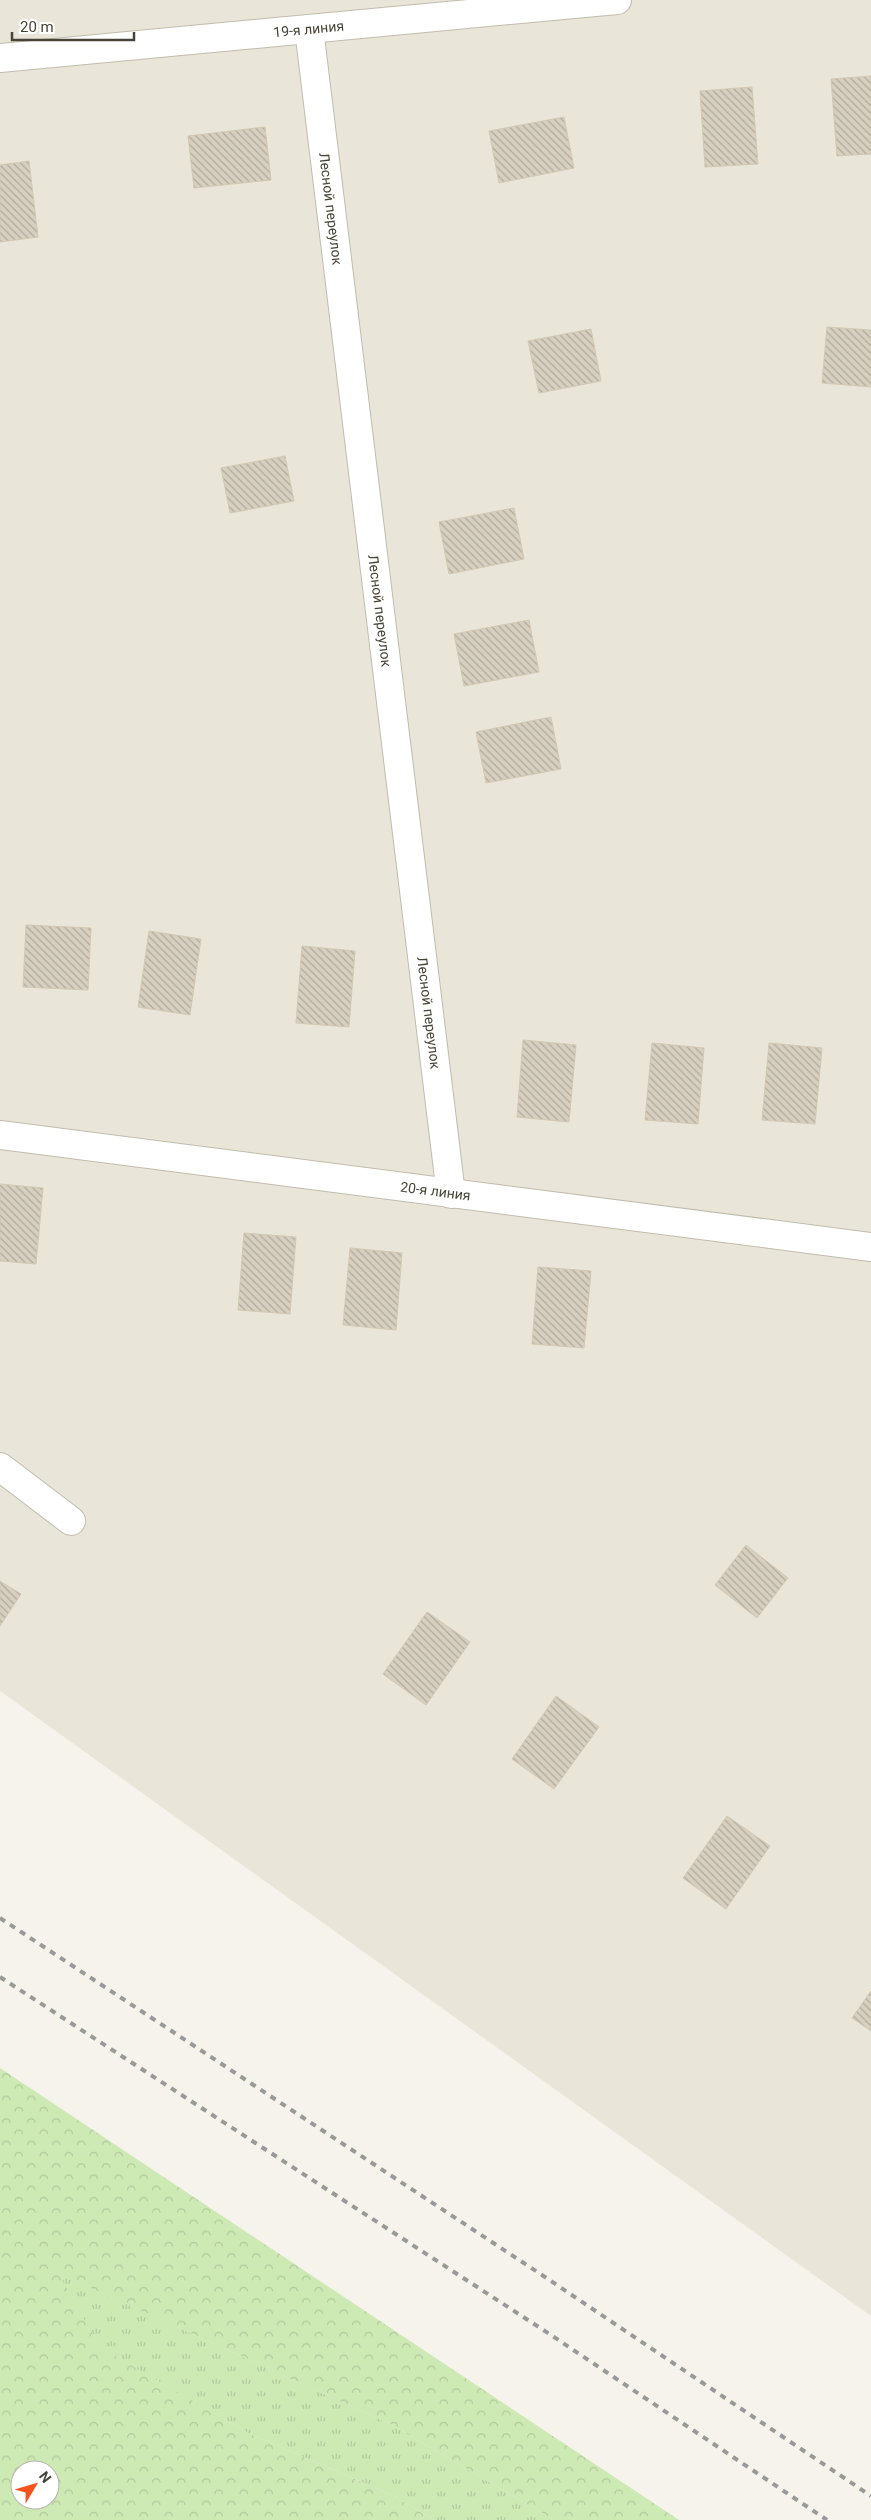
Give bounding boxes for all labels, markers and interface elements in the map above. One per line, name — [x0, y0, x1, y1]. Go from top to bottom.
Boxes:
scale bar — [12, 10, 135, 42]
text: 20 m — [20, 18, 54, 36]
street label: 19-я линия — [273, 18, 345, 40]
street label: Лесной переулок — [316, 152, 346, 266]
street label: Лесной переулок — [365, 554, 395, 668]
street label: Лесной переулок — [414, 956, 444, 1070]
street label: 20-я линия — [399, 1179, 472, 1203]
north arrow — [10, 2460, 60, 2510]
text: N — [36, 2468, 55, 2486]

